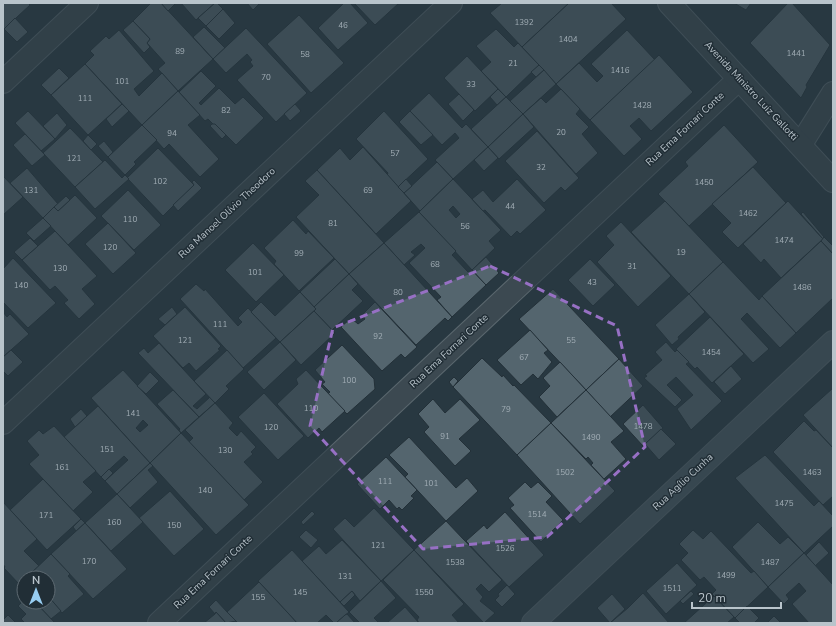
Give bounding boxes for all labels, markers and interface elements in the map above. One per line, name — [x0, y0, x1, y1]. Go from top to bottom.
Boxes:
house number: 1392 — [514, 17, 534, 28]
house number: 46 — [338, 20, 348, 31]
house number: 1404 — [558, 34, 578, 45]
street label: Avenida Ministro Luiz Gallotti — [701, 38, 801, 144]
house number: 89 — [175, 46, 185, 57]
house number: 1441 — [786, 48, 806, 59]
house number: 58 — [300, 49, 310, 60]
house number: 21 — [508, 58, 518, 69]
house number: 1416 — [610, 65, 630, 76]
house number: 70 — [261, 72, 271, 83]
house number: 101 — [115, 76, 129, 87]
house number: 33 — [466, 79, 476, 90]
street label: Rua Ema Fornari Conte — [643, 89, 727, 169]
house number: 111 — [78, 93, 92, 104]
house number: 1428 — [632, 100, 652, 111]
house number: 82 — [221, 105, 231, 116]
house number: 20 — [556, 127, 566, 138]
house number: 94 — [167, 128, 177, 139]
house number: 57 — [390, 148, 400, 159]
house number: 121 — [67, 153, 81, 164]
house number: 32 — [536, 162, 546, 173]
street label: Rua Manoel Olívio Theodoro — [176, 164, 279, 262]
house number: 102 — [153, 176, 167, 187]
house number: 1450 — [694, 177, 714, 188]
house number: 131 — [24, 185, 38, 196]
house number: 69 — [363, 185, 373, 196]
house number: 44 — [505, 201, 515, 212]
house number: 1462 — [738, 208, 758, 219]
house number: 110 — [123, 214, 137, 225]
house number: 81 — [328, 218, 338, 229]
house number: 56 — [460, 221, 470, 232]
house number: 1474 — [774, 235, 794, 246]
house number: 120 — [103, 242, 117, 253]
house number: 19 — [676, 247, 686, 258]
house number: 99 — [294, 248, 304, 259]
house number: 68 — [430, 259, 440, 270]
house number: 31 — [627, 261, 637, 272]
house number: 130 — [53, 263, 67, 274]
house number: 101 — [248, 267, 262, 278]
house number: 43 — [587, 277, 597, 288]
house number: 140 — [14, 280, 28, 291]
house number: 1486 — [792, 282, 812, 293]
house number: 80 — [393, 287, 403, 298]
street label: Rua Ema Fornari Conte — [407, 311, 491, 391]
house number: 111 — [213, 319, 227, 330]
house number: 92 — [373, 331, 383, 342]
house number: 121 — [178, 335, 192, 346]
house number: 55 — [566, 335, 576, 346]
house number: 1454 — [701, 347, 721, 358]
house number: 67 — [519, 352, 529, 363]
house number: 100 — [342, 375, 356, 386]
house number: 110 — [304, 403, 318, 414]
house number: 79 — [501, 404, 511, 415]
house number: 141 — [126, 408, 140, 419]
house number: 1478 — [633, 421, 653, 432]
house number: 120 — [264, 422, 278, 433]
house number: 91 — [440, 431, 450, 442]
house number: 1490 — [581, 432, 601, 443]
house number: 151 — [100, 444, 114, 455]
house number: 130 — [218, 445, 232, 456]
street label: Rua Agílio Cunha — [650, 450, 716, 514]
house number: 161 — [55, 462, 69, 473]
house number: 1502 — [555, 467, 575, 478]
house number: 1463 — [802, 467, 822, 478]
house number: 111 — [378, 476, 392, 487]
house number: 101 — [424, 478, 438, 489]
house number: 140 — [198, 485, 212, 496]
house number: 1475 — [774, 498, 794, 509]
house number: 1514 — [527, 509, 547, 520]
house number: 171 — [39, 510, 53, 521]
house number: 160 — [107, 517, 121, 528]
house number: 150 — [167, 520, 181, 531]
street label: Rua Ema Fornari Conte — [171, 532, 255, 612]
house number: 121 — [371, 540, 385, 551]
house number: 1526 — [495, 543, 515, 554]
house number: 170 — [82, 556, 96, 567]
house number: 1538 — [445, 557, 465, 568]
house number: 1487 — [760, 557, 780, 568]
north arrow — [16, 570, 56, 610]
house number: 1499 — [716, 570, 736, 581]
house number: 131 — [338, 571, 352, 582]
text: N — [32, 573, 40, 588]
house number: 1511 — [662, 583, 682, 594]
scale bar — [692, 584, 781, 610]
house number: 145 — [293, 587, 307, 598]
house number: 1550 — [414, 587, 434, 598]
text: 20 m — [698, 590, 726, 606]
house number: 155 — [251, 592, 265, 603]

